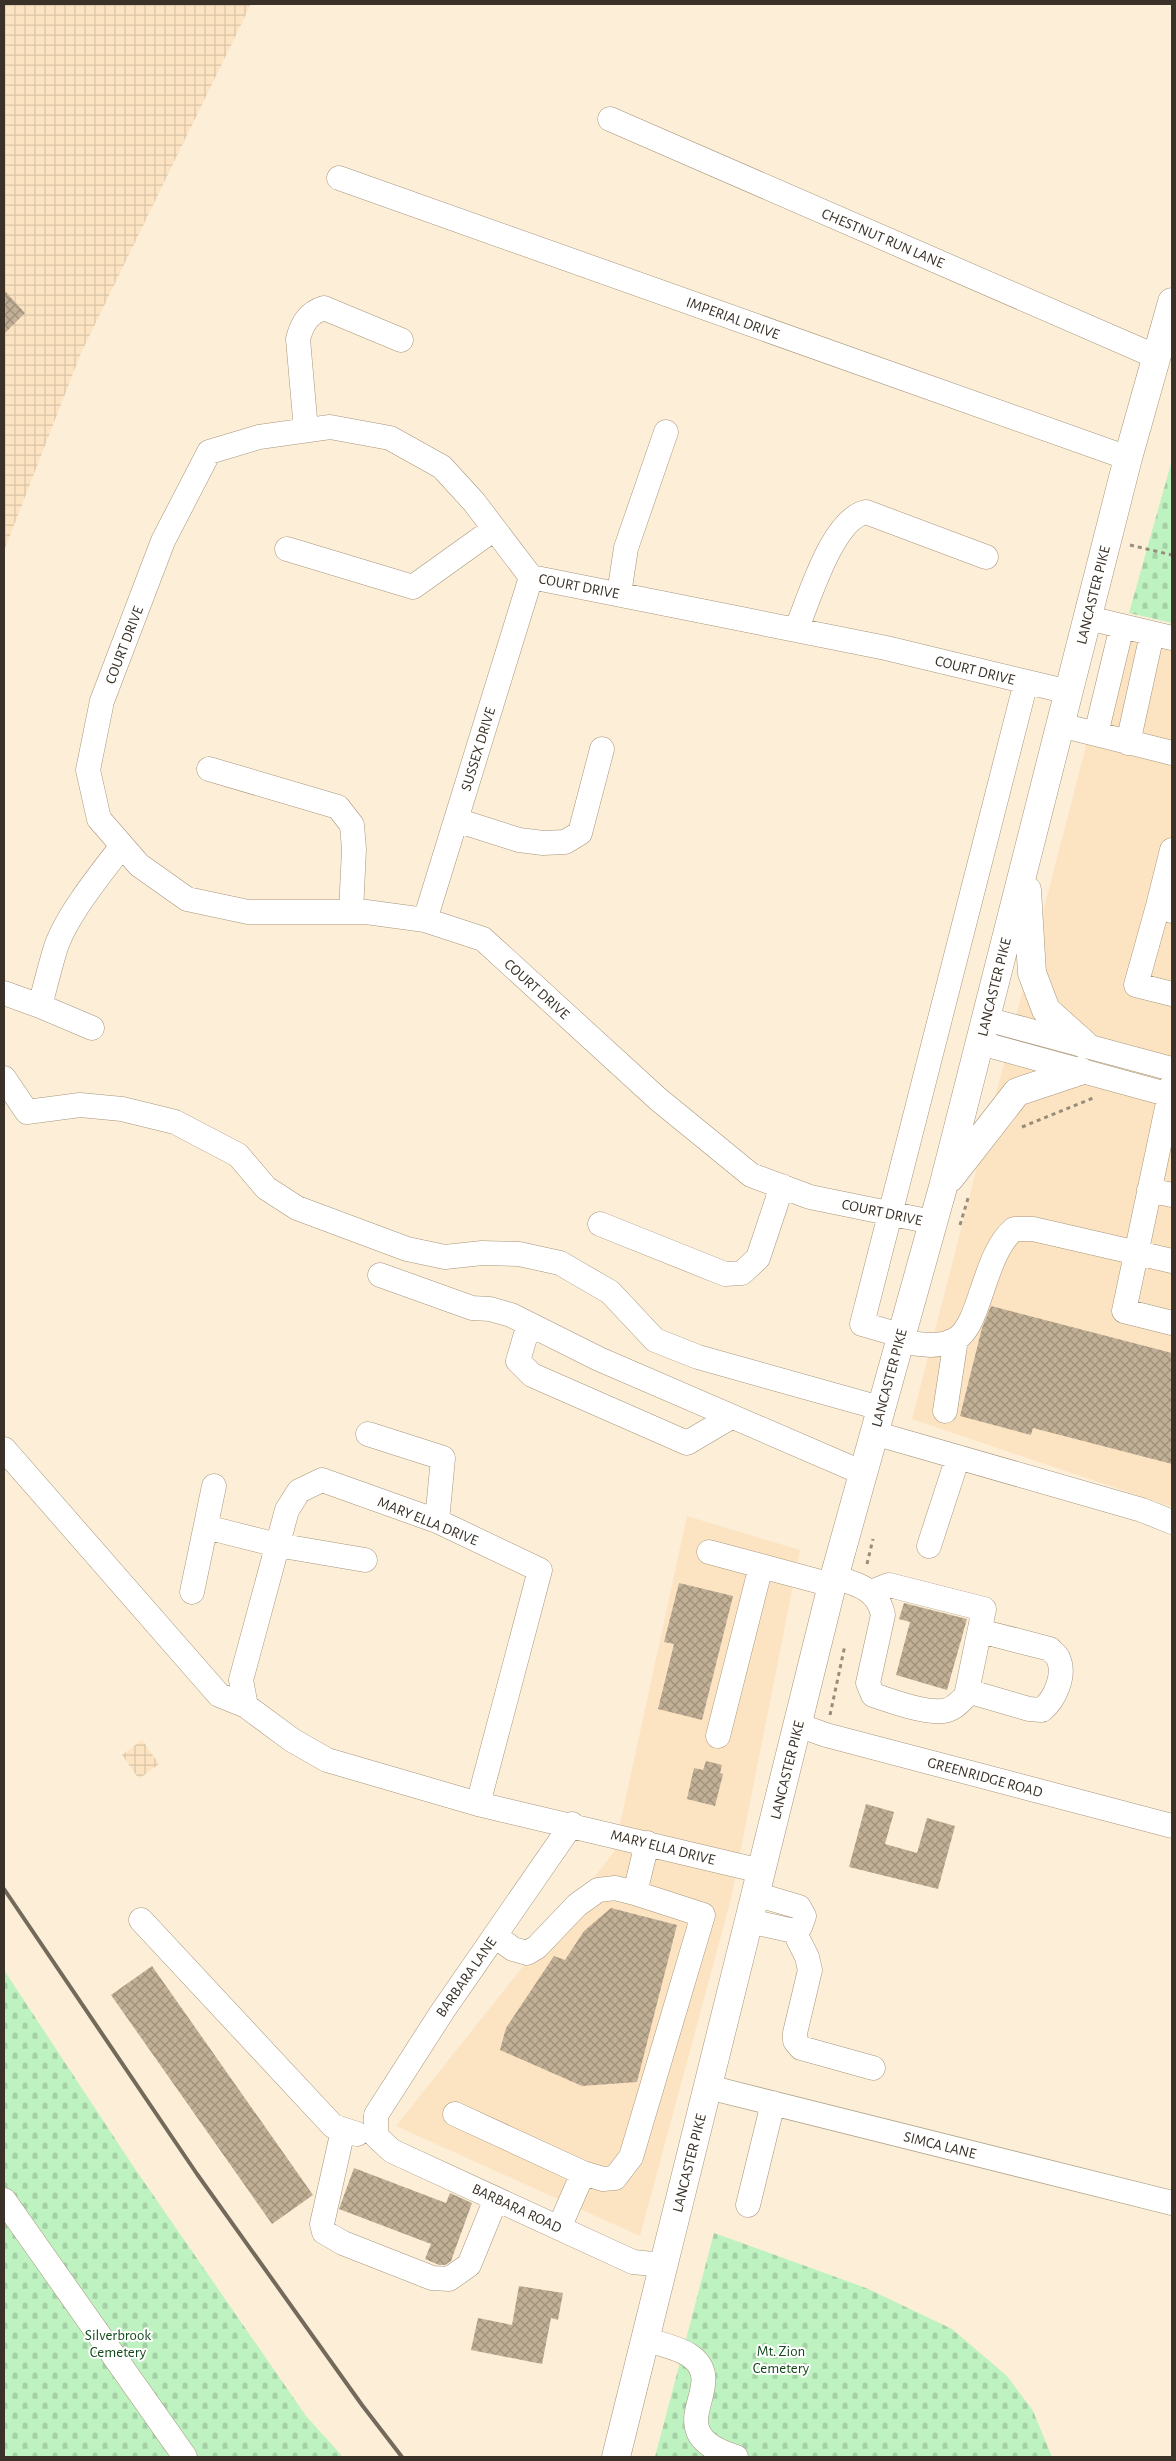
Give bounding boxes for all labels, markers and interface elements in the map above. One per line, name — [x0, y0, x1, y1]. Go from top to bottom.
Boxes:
street label: CHESTNUT RUN LANE — [819, 206, 946, 271]
street label: IMPERIAL DRIVE — [684, 295, 781, 342]
street label: LANCASTER PIKE — [1074, 544, 1113, 646]
street label: COURT DRIVE — [537, 571, 620, 602]
street label: COURT DRIVE — [103, 604, 146, 686]
street label: COURT DRIVE — [933, 653, 1016, 688]
street label: SUSSEX DRIVE — [459, 705, 498, 793]
street label: LANCASTER PIKE — [975, 936, 1014, 1038]
street label: COURT DRIVE — [501, 956, 572, 1022]
street label: COURT DRIVE — [840, 1197, 923, 1228]
street label: LANCASTER PIKE — [869, 1327, 910, 1429]
street label: MARY ELLA DRIVE — [375, 1494, 480, 1548]
street label: LANCASTER PIKE — [768, 1719, 807, 1821]
street label: GREENRIDGE ROAD — [926, 1755, 1044, 1800]
street label: MARY ELLA DRIVE — [609, 1827, 717, 1868]
street label: BARBARA LANE — [433, 1935, 499, 2020]
street label: LANCASTER PIKE — [670, 2112, 709, 2214]
street label: SIMCA LANE — [902, 2129, 978, 2162]
street label: BARBARA ROAD — [470, 2181, 564, 2236]
park label: Silverbrook Cemetery — [85, 2328, 151, 2360]
park label: Mt. Zion Cemetery — [753, 2344, 810, 2376]

